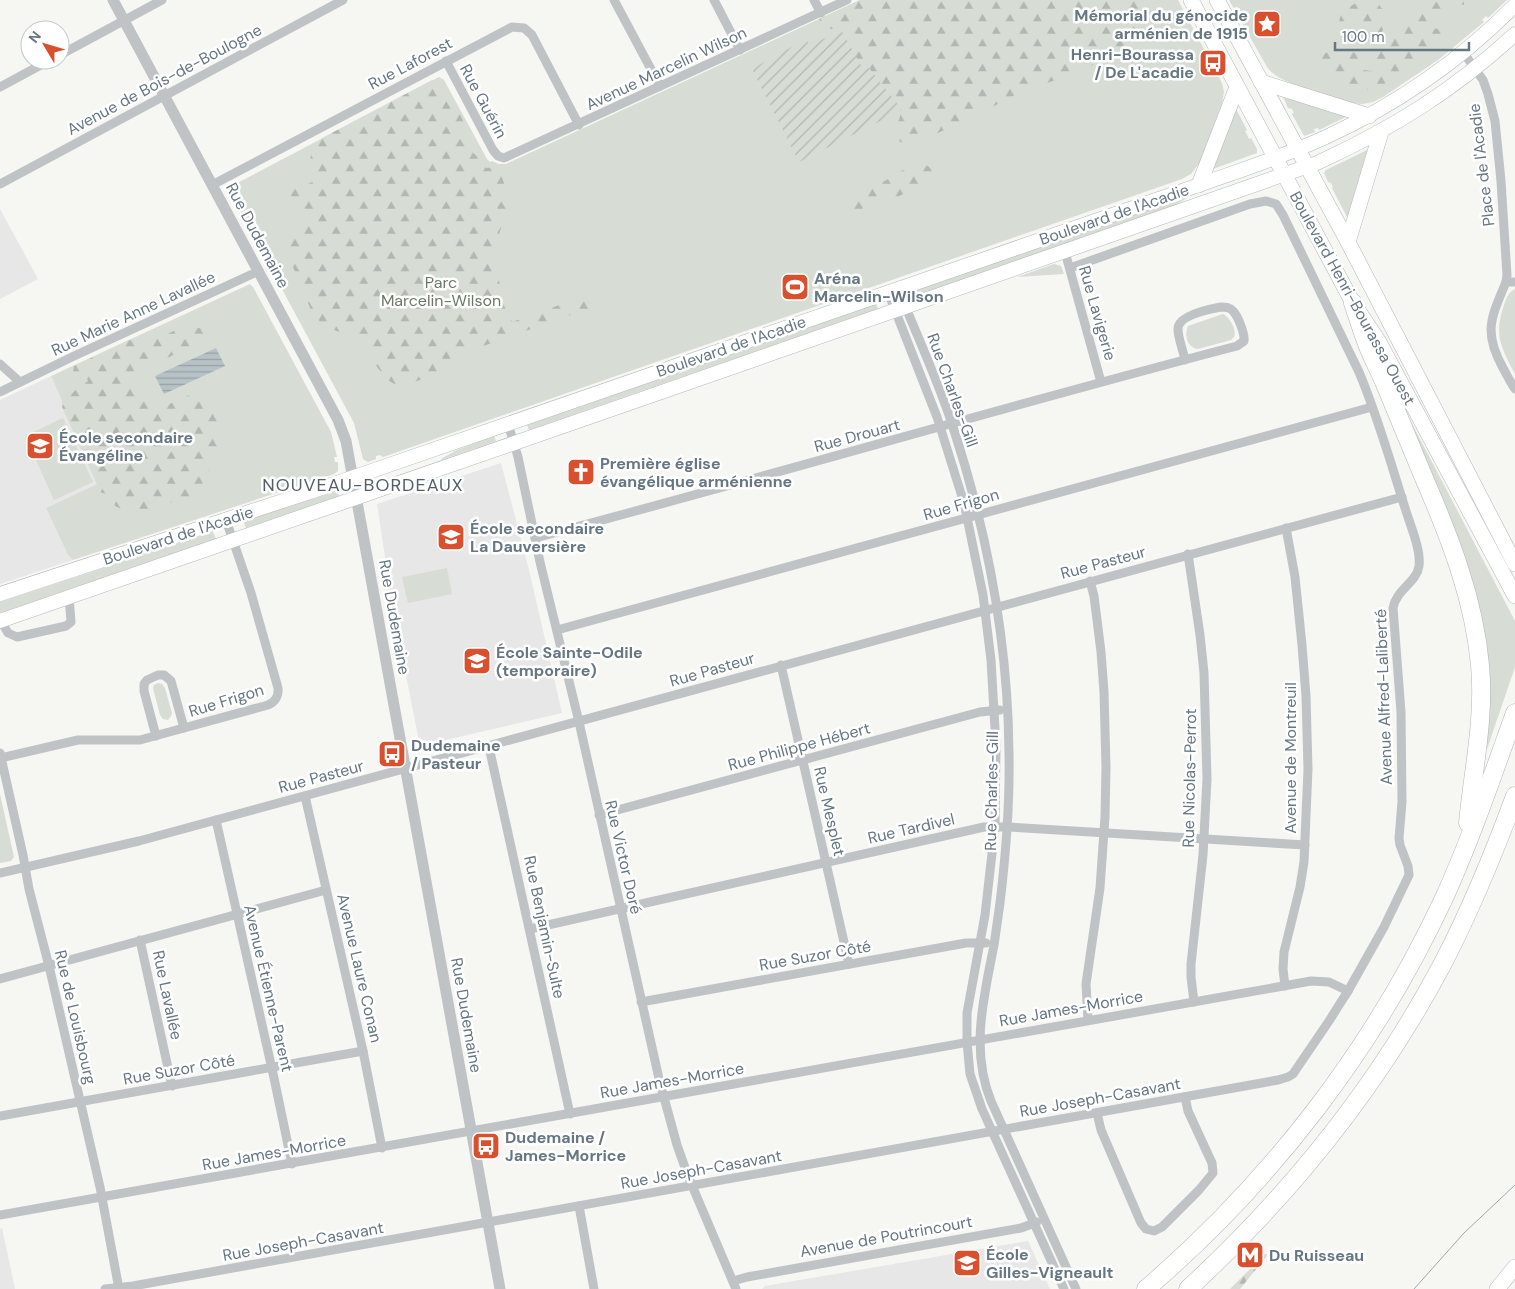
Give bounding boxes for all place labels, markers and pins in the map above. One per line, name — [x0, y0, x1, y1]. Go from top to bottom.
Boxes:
place label: Mémorial du génocide arménien de 1915 — [1074, 5, 1248, 44]
place icon: Mémorial du génocide arménien de 1915 — [1252, 9, 1282, 39]
place label: Henri-Bourassa / De L'acadie — [1071, 44, 1194, 83]
bus stop icon: Henri-Bourassa / De L'acadie — [1198, 48, 1228, 78]
place label: Aréna Marcelin-Wilson — [814, 268, 944, 307]
sports icon: Aréna Marcelin-Wilson — [780, 272, 810, 302]
place label: École secondaire Évangéline — [59, 427, 193, 466]
school or university icon: École secondaire Évangéline — [25, 431, 55, 461]
place label: Première église évangélique arménienne — [600, 453, 792, 492]
church icon: Première église évangélique arménienne — [566, 457, 596, 487]
place label: École secondaire La Dauversière — [470, 518, 604, 557]
school or university icon: École secondaire La Dauversière — [436, 522, 466, 552]
place label: École Sainte-Odile (temporaire) — [496, 642, 643, 681]
school or university icon: École Sainte-Odile (temporaire) — [462, 646, 492, 676]
place label: Dudemaine / Pasteur — [411, 735, 501, 774]
bus stop icon: Dudemaine / Pasteur — [377, 739, 407, 769]
place label: Dudemaine / James-Morrice — [505, 1127, 626, 1166]
bus stop icon: Dudemaine / James-Morrice — [471, 1131, 501, 1161]
metro station icon: Du Ruisseau — [1235, 1240, 1265, 1270]
place label: École Gilles-Vigneault — [986, 1244, 1113, 1283]
place label: Du Ruisseau — [1269, 1245, 1364, 1266]
school or university icon: École Gilles-Vigneault — [952, 1248, 982, 1278]

